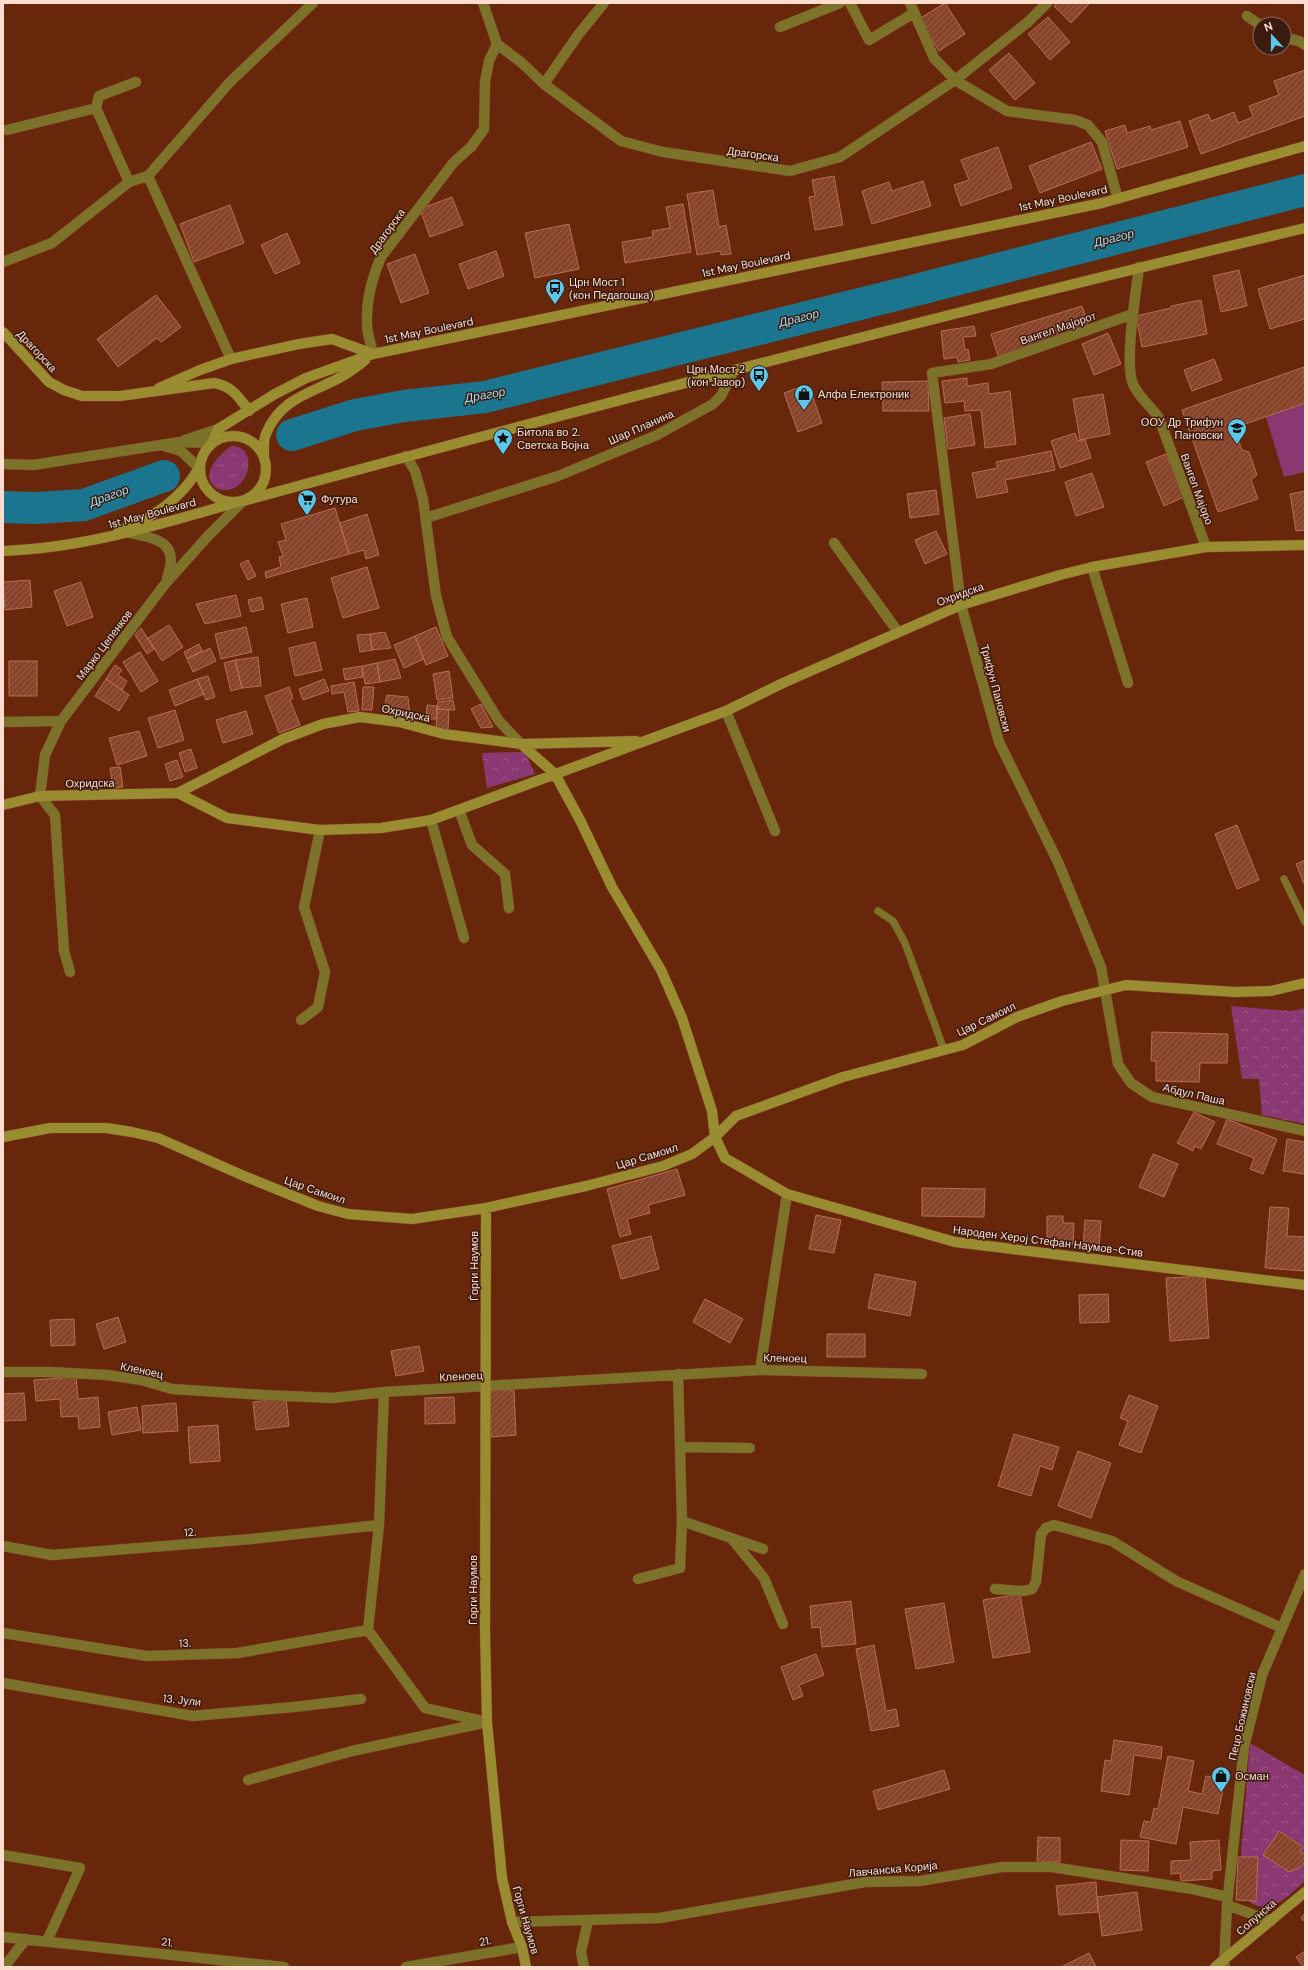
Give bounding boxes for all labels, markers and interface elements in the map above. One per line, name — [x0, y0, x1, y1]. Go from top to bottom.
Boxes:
north arrow — [1252, 16, 1292, 56]
text: N — [1262, 19, 1275, 35]
street label: Драгорска — [726, 143, 781, 165]
street label: 1st May Boulevard — [1017, 182, 1109, 214]
street label: Драгорска — [366, 205, 409, 256]
water label: Драгор — [1090, 225, 1136, 251]
street label: 1st May Boulevard — [700, 248, 792, 280]
place label: Црн Мост 1 (кон Педагошка) — [569, 275, 653, 302]
bus stop icon: Црн Мост 1 (кон Педагошка) — [544, 277, 566, 305]
water label: Драгор — [775, 305, 821, 331]
street label: Вангел Маjорот — [1018, 308, 1098, 348]
street label: 1st May Boulevard — [383, 314, 475, 346]
street label: Драгорска — [14, 327, 61, 376]
place label: Црн Мост 2 (кон Јавор) — [687, 362, 745, 389]
bus stop icon: Црн Мост 2 (кон Јавор) — [748, 364, 770, 392]
shop icon: Алфа Електроник — [793, 383, 815, 411]
water label: Драгор — [461, 384, 507, 407]
place label: Алфа Електроник — [818, 387, 909, 401]
street label: Шар Планина — [606, 406, 677, 448]
place label: ООУ Др Трифун Пановски — [1141, 415, 1223, 442]
school or university icon: ООУ Др Трифун Пановски — [1226, 417, 1248, 445]
place label: Битола во 2. Светска Војна — [517, 425, 590, 452]
place icon: Битола во 2. Светска Војна — [492, 427, 514, 455]
street label: Вангел Мајоро — [1178, 452, 1216, 526]
water label: Драгор — [85, 481, 131, 511]
supermarket icon: Футура — [296, 488, 318, 516]
place label: Футура — [321, 492, 359, 506]
street label: 1st May Boulevard — [107, 495, 198, 531]
street label: Охридска — [934, 579, 986, 609]
street label: Марко Цепенков — [73, 607, 135, 683]
street label: Трифун Пановски — [978, 643, 1014, 733]
street label: Охридска — [380, 701, 432, 725]
street label: Охридска — [65, 776, 116, 790]
street label: Цар Самоил — [954, 999, 1018, 1039]
street label: Абдул Паша — [1162, 1080, 1227, 1108]
street label: Цар Самоил — [614, 1140, 680, 1172]
street label: Цар Самоил — [282, 1173, 348, 1207]
street label: Народен Херој Стефан Наумов-Стив — [952, 1222, 1144, 1260]
street label: Ѓорги Наумов — [467, 1231, 481, 1301]
street label: Кленоец — [763, 1351, 808, 1365]
street label: Кленоец — [119, 1359, 165, 1382]
street label: Кленоец — [439, 1368, 484, 1384]
street label: 12. — [183, 1525, 197, 1539]
street label: Ѓорги Наумов — [466, 1555, 480, 1625]
street label: 13. — [179, 1636, 191, 1650]
street label: Пецо Божиновски — [1225, 1670, 1259, 1762]
street label: 13. Јули — [162, 1691, 202, 1709]
shop icon: Осман — [1210, 1765, 1232, 1793]
place label: Осман — [1235, 1769, 1269, 1783]
street label: Лавчанска Корија — [848, 1858, 939, 1880]
street label: Ѓорги Наумов — [510, 1884, 542, 1956]
street label: Солунска — [1233, 1895, 1280, 1938]
street label: 21. — [478, 1933, 492, 1949]
street label: 21. — [160, 1934, 174, 1950]

